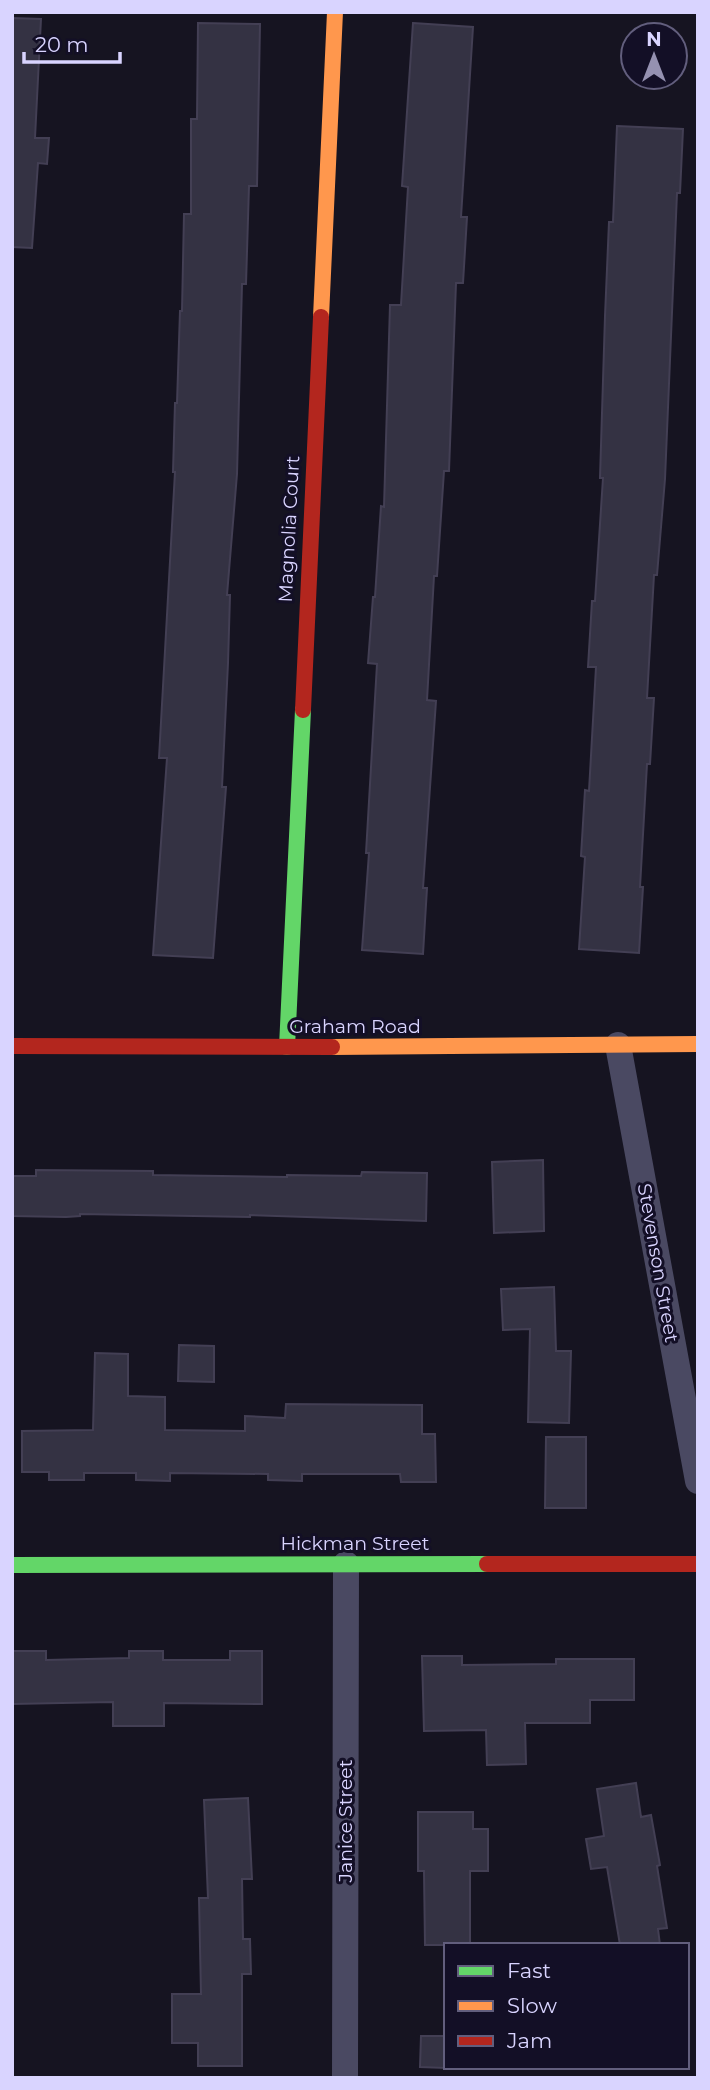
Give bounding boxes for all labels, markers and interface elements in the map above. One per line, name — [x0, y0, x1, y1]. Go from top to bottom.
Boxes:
scale bar — [24, 21, 121, 65]
north arrow — [619, 21, 689, 91]
text: N — [646, 28, 662, 51]
text: 20 m — [35, 32, 89, 57]
street label: Magnolia Court — [274, 455, 304, 603]
street label: Graham Road — [289, 1015, 421, 1038]
street label: Stevenson Street — [633, 1182, 683, 1345]
street label: Hickman Street — [281, 1532, 430, 1555]
street label: Janice Street — [334, 1759, 357, 1884]
legend — [444, 1943, 689, 2069]
text: Fast — [507, 1958, 551, 1983]
text: Slow — [507, 1993, 557, 2018]
text: Jam — [506, 2028, 552, 2053]

